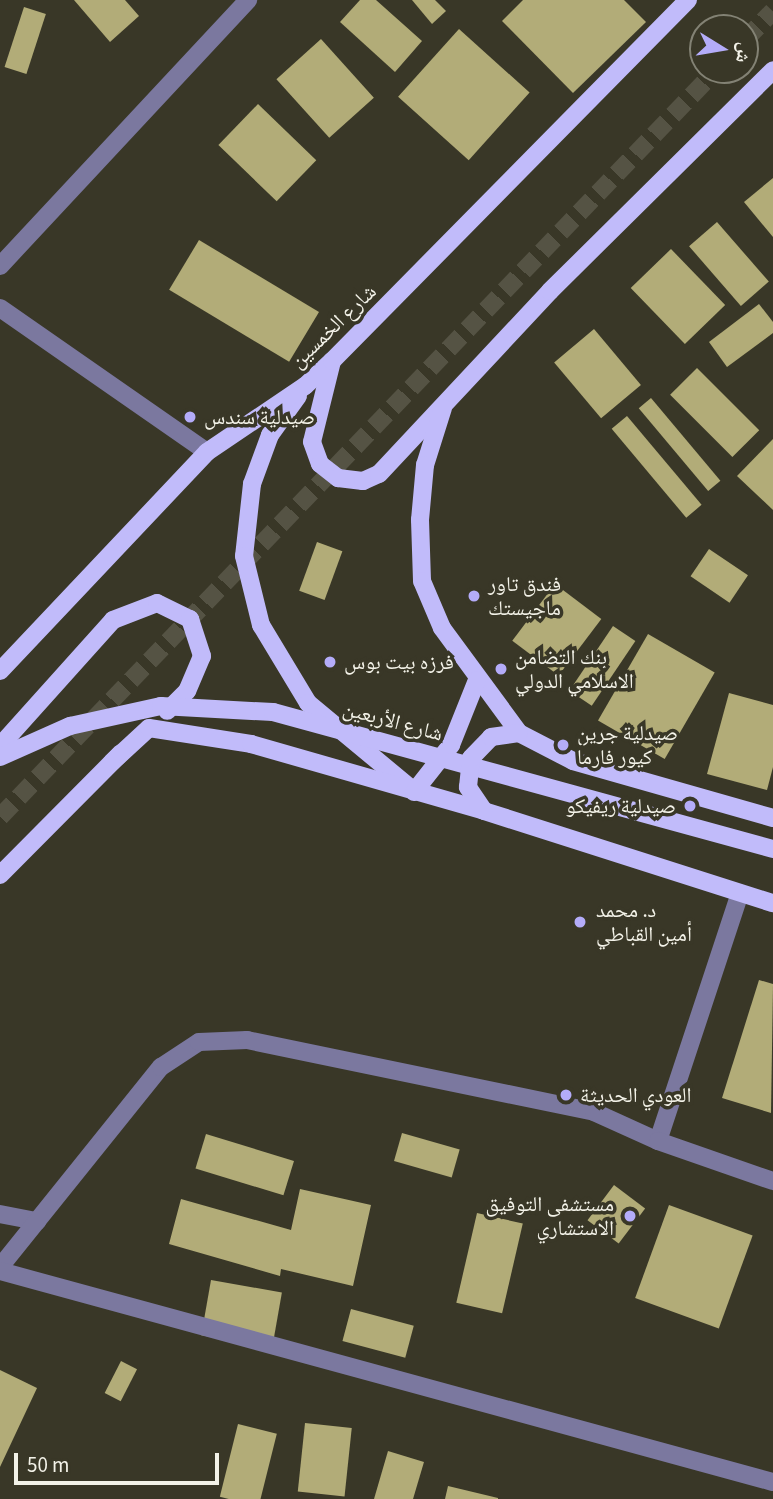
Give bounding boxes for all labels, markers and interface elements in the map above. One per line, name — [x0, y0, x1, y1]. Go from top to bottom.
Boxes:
north arrow — [689, 14, 759, 84]
text: ش — [728, 40, 758, 65]
street label: شارع الخمسين — [285, 279, 381, 373]
place label: صيدلية سندس — [204, 404, 315, 430]
marker: صيدلية سندس — [182, 409, 198, 425]
place label: فندق تاور ماجيستك — [488, 571, 561, 621]
marker: فندق تاور ماجيستك — [466, 588, 482, 604]
place label: بنك التضامن الاسلامي الدولي — [515, 644, 634, 694]
place label: فرزه بيت بوس — [344, 649, 454, 675]
marker: فرزه بيت بوس — [322, 654, 338, 670]
marker: بنك التضامن الاسلامي الدولي — [493, 661, 509, 677]
street label: شارع الأربعين — [340, 696, 446, 746]
place label: صيدلية جرين كيور فارما — [577, 720, 678, 770]
marker: صيدلية جرين كيور فارما — [555, 737, 571, 753]
place label: صيدلية ريفيكو — [566, 793, 676, 819]
marker: صيدلية ريفيكو — [682, 798, 698, 814]
place label: د. محمد أمين القباطي — [596, 897, 692, 947]
marker: د. محمد أمين القباطي — [570, 912, 590, 932]
place label: العودي الحديثة — [580, 1082, 691, 1108]
marker: العودي الحديثة — [558, 1087, 574, 1103]
place label: مستشفى التوفيق الاستشاري — [486, 1191, 614, 1241]
marker: مستشفى التوفيق الاستشاري — [620, 1206, 640, 1226]
scale bar — [18, 1440, 222, 1484]
text: 50 m — [27, 1450, 69, 1480]

